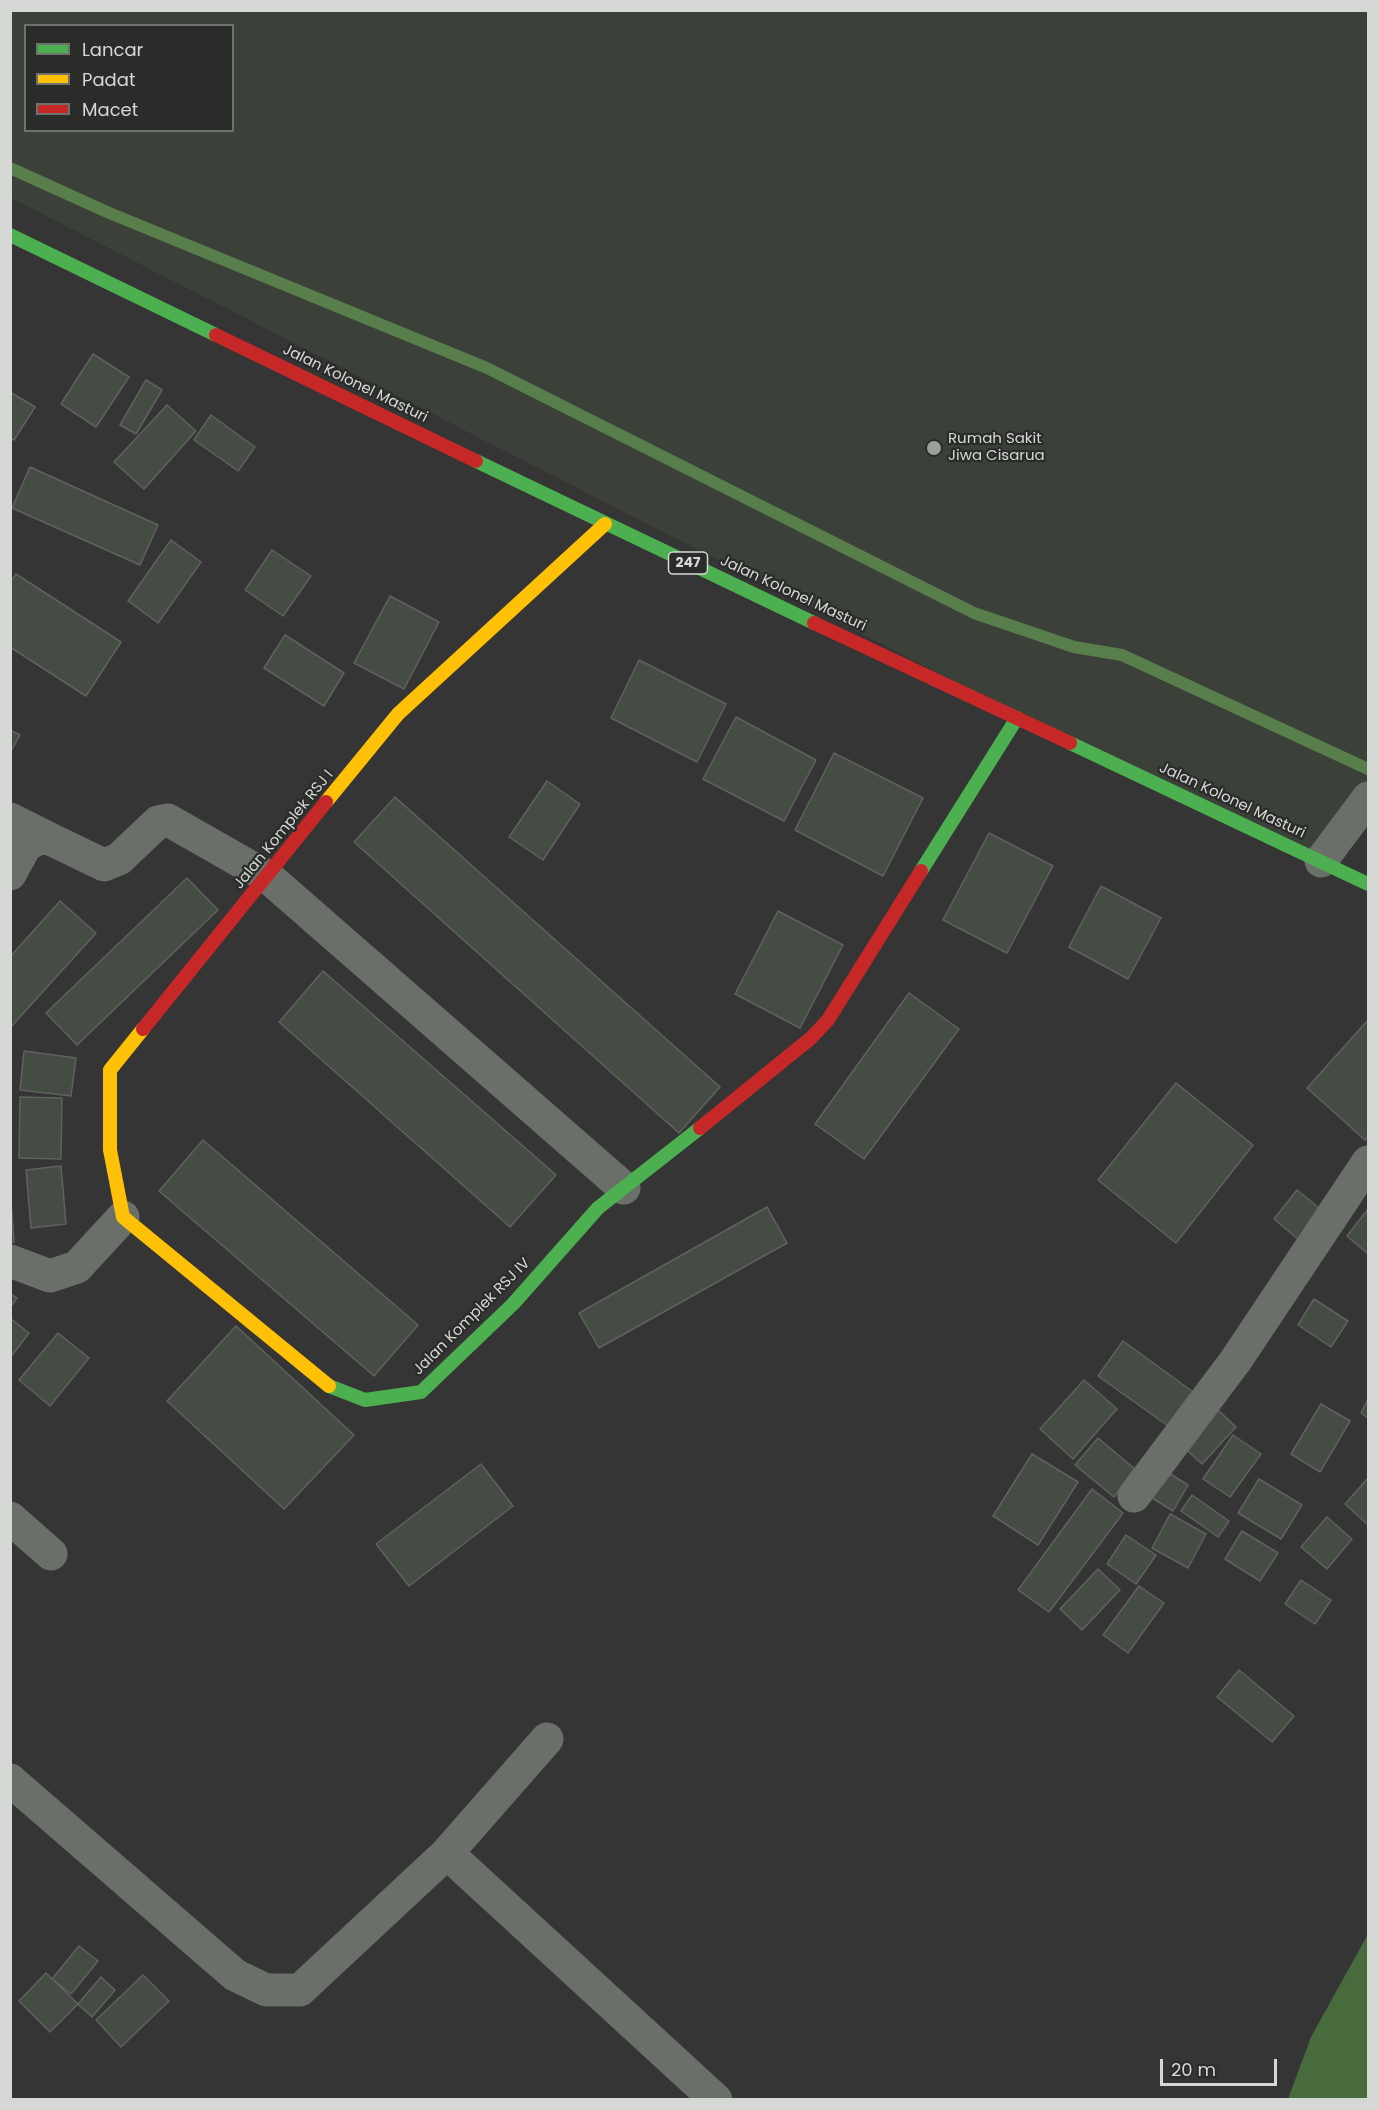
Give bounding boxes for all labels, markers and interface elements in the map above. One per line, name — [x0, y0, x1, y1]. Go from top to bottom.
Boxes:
legend — [24, 24, 234, 132]
text: Lancar — [82, 37, 143, 62]
text: Padat — [82, 67, 135, 92]
text: Macet — [82, 97, 138, 122]
street label: Jalan Kolonel Masturi — [279, 341, 431, 427]
place label: Rumah Sakit Jiwa Cisarua — [948, 430, 1045, 465]
marker: Rumah Sakit Jiwa Cisarua — [925, 439, 943, 457]
road number: 247 — [668, 552, 708, 574]
street label: Jalan Kolonel Masturi — [717, 552, 869, 636]
street label: Jalan Kolonel Masturi — [1156, 759, 1308, 843]
street label: Jalan Komplek RSJ I — [230, 767, 338, 893]
street label: Jalan Komplek RSJ IV — [410, 1255, 534, 1379]
scale bar — [1163, 2047, 1280, 2085]
text: 20 m — [1171, 2057, 1216, 2082]

